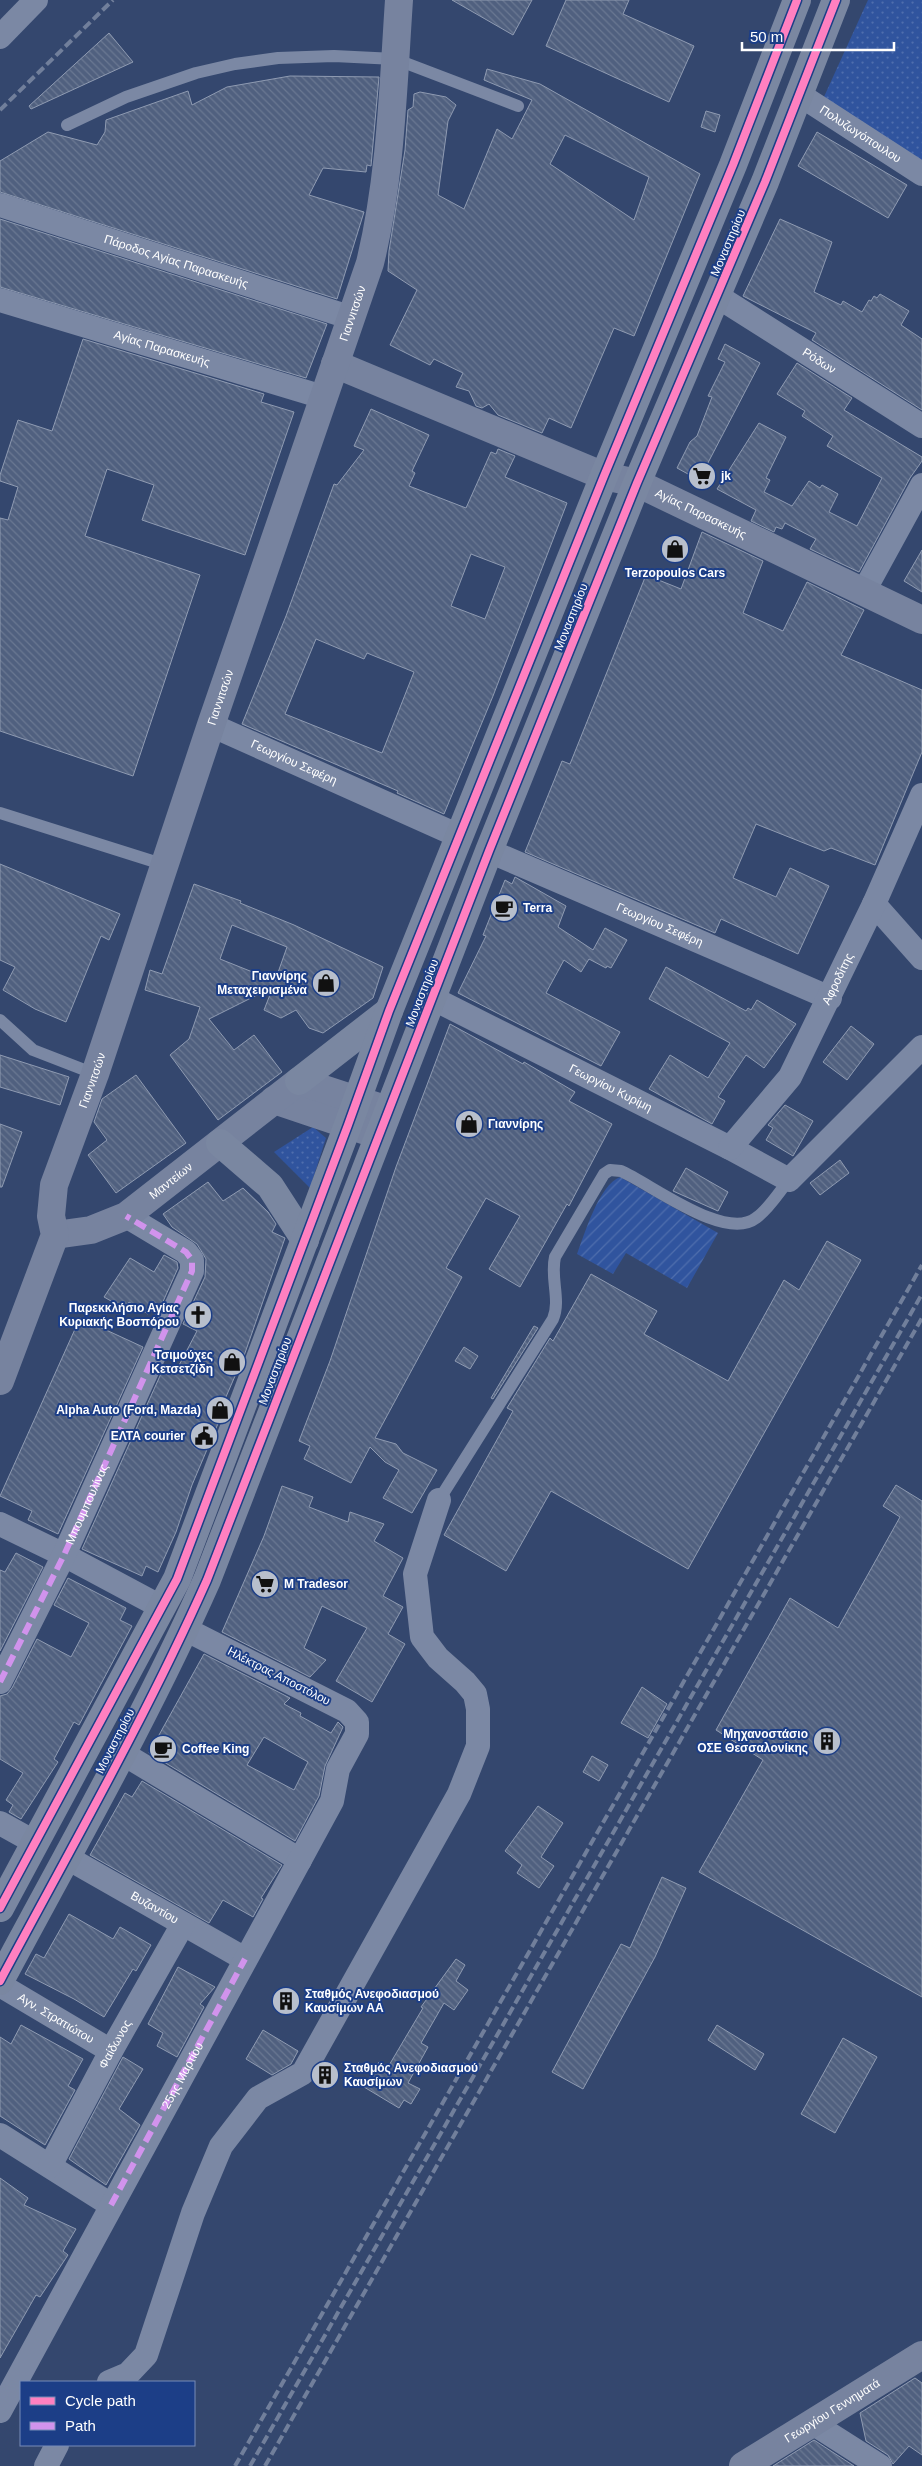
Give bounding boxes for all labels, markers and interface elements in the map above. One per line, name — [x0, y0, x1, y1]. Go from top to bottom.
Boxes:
scale bar — [742, 20, 894, 52]
text: 50 m — [750, 28, 783, 45]
street label: Πολυζωγόπουλου — [817, 103, 904, 166]
street label: Μοναστηρίου — [708, 208, 748, 278]
street label: Πάροδος Αγίας Παρασκευής — [102, 232, 250, 291]
street label: Γιαννιτσών — [337, 284, 369, 343]
street label: Αγίας Παρασκευής — [112, 328, 212, 370]
street label: Ρόδων — [800, 345, 838, 377]
supermarket icon: jk — [687, 461, 717, 491]
place label: jk — [720, 469, 731, 483]
street label: Αγίας Παρασκευής — [653, 486, 749, 542]
shop icon: Terzopoulos Cars — [660, 534, 690, 564]
place label: Terzopoulos Cars — [625, 566, 726, 580]
street label: Μοναστηρίου — [551, 581, 591, 653]
street label: Γιαννιτσών — [205, 668, 237, 727]
street label: Γεωργίου Σεφέρη — [249, 737, 339, 788]
cafe icon: Terra — [489, 893, 519, 923]
street label: Γεωργίου Σεφέρη — [614, 900, 705, 949]
place label: Terra — [523, 901, 552, 915]
street label: Αφροδίτης — [819, 951, 856, 1007]
street label: Μοναστηρίου — [403, 957, 441, 1029]
shop icon: Γιαννίρης Μεταχειρισμένα — [311, 968, 341, 998]
place label: Γιαννίρης Μεταχειρισμένα — [217, 969, 308, 997]
street label: Γιαννιτσών — [76, 1051, 109, 1110]
street label: Γεωργίου Κυρίμη — [567, 1061, 654, 1115]
shop icon: Γιαννίρης — [454, 1109, 484, 1139]
place label: Γιαννίρης — [488, 1117, 543, 1131]
street label: Μαντείων — [146, 1160, 195, 1202]
church icon: Παρεκκλήσιο Αγίας Κυριακής Βοσπόρου — [183, 1300, 213, 1330]
place label: Παρεκκλήσιο Αγίας Κυριακής Βοσπόρου — [59, 1301, 179, 1329]
street label: Μοναστηρίου — [256, 1335, 294, 1407]
shop icon: Τσιμούχες Κετσετζίδη — [217, 1347, 247, 1377]
place label: Τσιμούχες Κετσετζίδη — [151, 1348, 213, 1376]
shop icon: Alpha Auto (Ford, Mazda) — [205, 1395, 235, 1425]
place label: Alpha Auto (Ford, Mazda) — [56, 1403, 201, 1417]
public building icon: ΕΛΤΑ courier — [189, 1421, 219, 1451]
place label: ΕΛΤΑ courier — [111, 1429, 185, 1443]
street label: Μπουμπουλίνας — [63, 1461, 111, 1547]
supermarket icon: M Tradesor — [250, 1569, 280, 1599]
place label: M Tradesor — [284, 1577, 348, 1591]
street label: Ηλέκτρας Αποστόλου — [225, 1644, 333, 1708]
street label: Μοναστηρίου — [93, 1706, 137, 1776]
building icon: Μηχανοστάσιο ΟΣΕ Θεσσαλονίκης — [812, 1726, 842, 1756]
place label: Μηχανοστάσιο ΟΣΕ Θεσσαλονίκης — [697, 1727, 808, 1755]
cafe icon: Coffee King — [148, 1734, 178, 1764]
place label: Coffee King — [182, 1742, 249, 1756]
street label: Βυζαντίου — [128, 1888, 181, 1927]
building icon: Σταθμός Ανεφοδιασμού Καυσίμων ΑΑ — [271, 1986, 301, 2016]
place label: Σταθμός Ανεφοδιασμού Καυσίμων ΑΑ — [305, 1987, 439, 2015]
street label: Αγν. Στρατιώτου — [15, 1990, 97, 2046]
street label: Φαίδωνος — [96, 2017, 134, 2071]
street label: 25ης Μαρτίου — [159, 2040, 206, 2111]
building icon: Σταθμός Ανεφοδιασμού Καυσίμων — [310, 2060, 340, 2090]
place label: Σταθμός Ανεφοδιασμού Καυσίμων — [344, 2061, 478, 2089]
street label: Γεωργίου Γεννηματά — [782, 2376, 882, 2445]
legend — [20, 2381, 195, 2446]
text: Cycle path — [65, 2392, 136, 2409]
text: Path — [65, 2417, 96, 2434]

